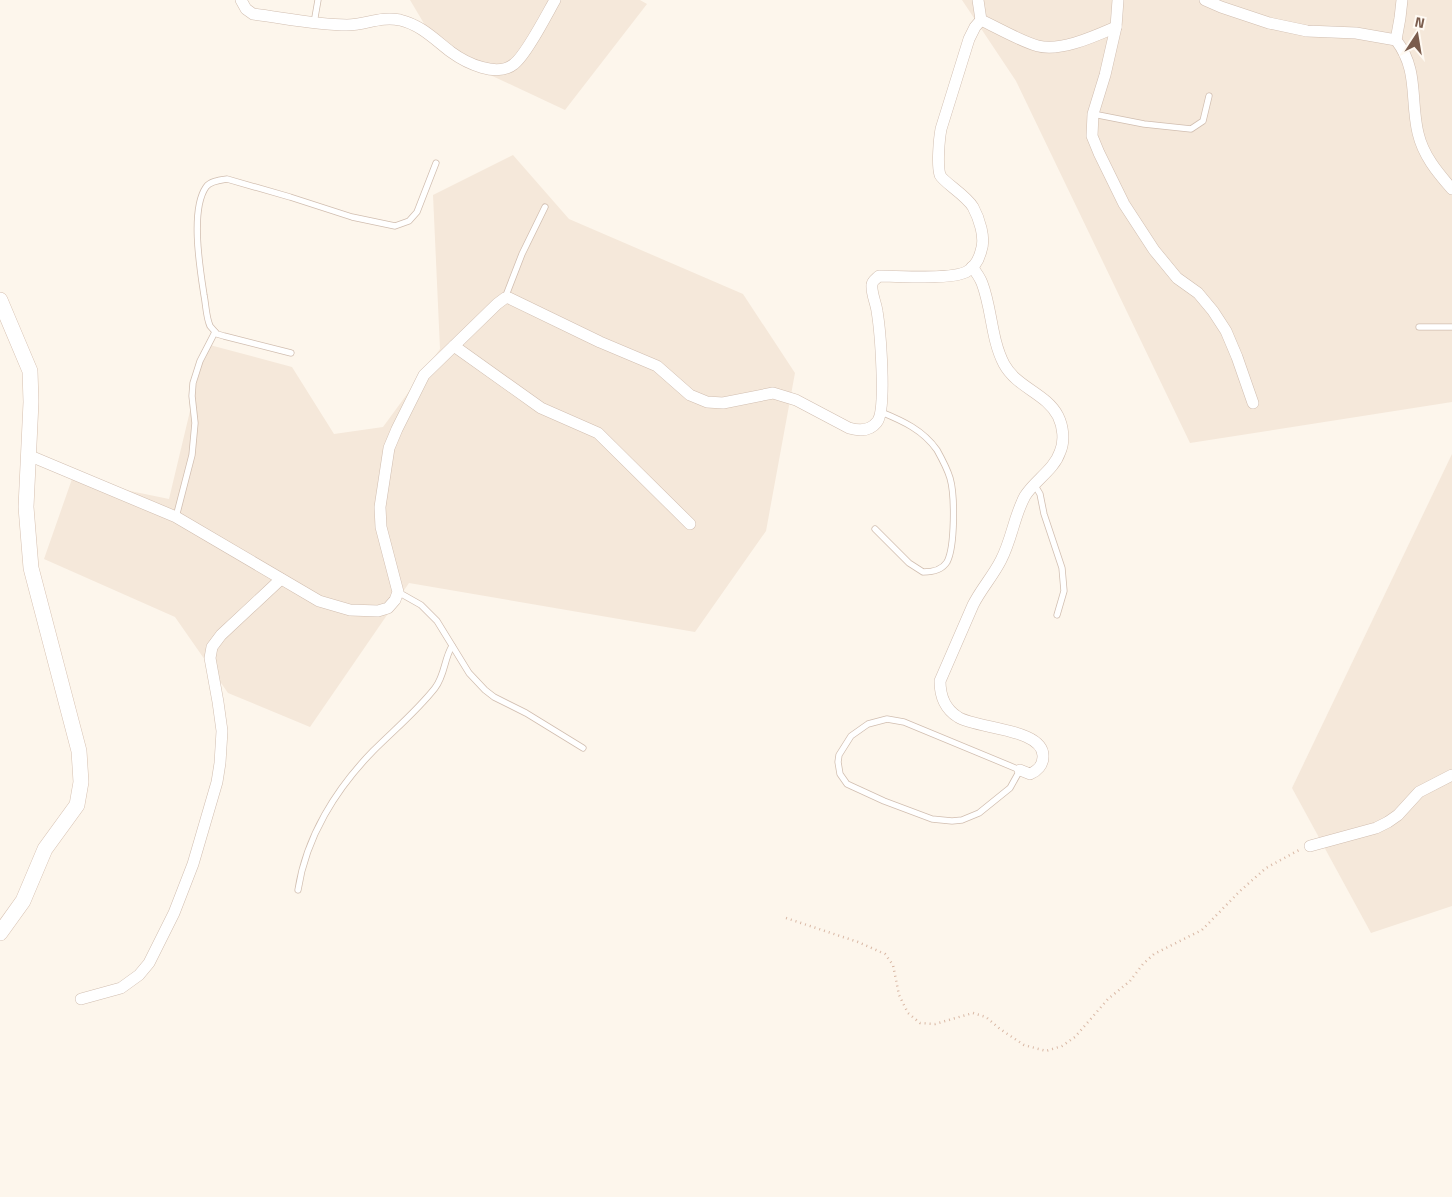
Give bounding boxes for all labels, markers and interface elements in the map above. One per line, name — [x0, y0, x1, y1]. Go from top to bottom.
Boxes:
north arrow — [1392, 10, 1442, 60]
text: N — [1413, 11, 1427, 33]

